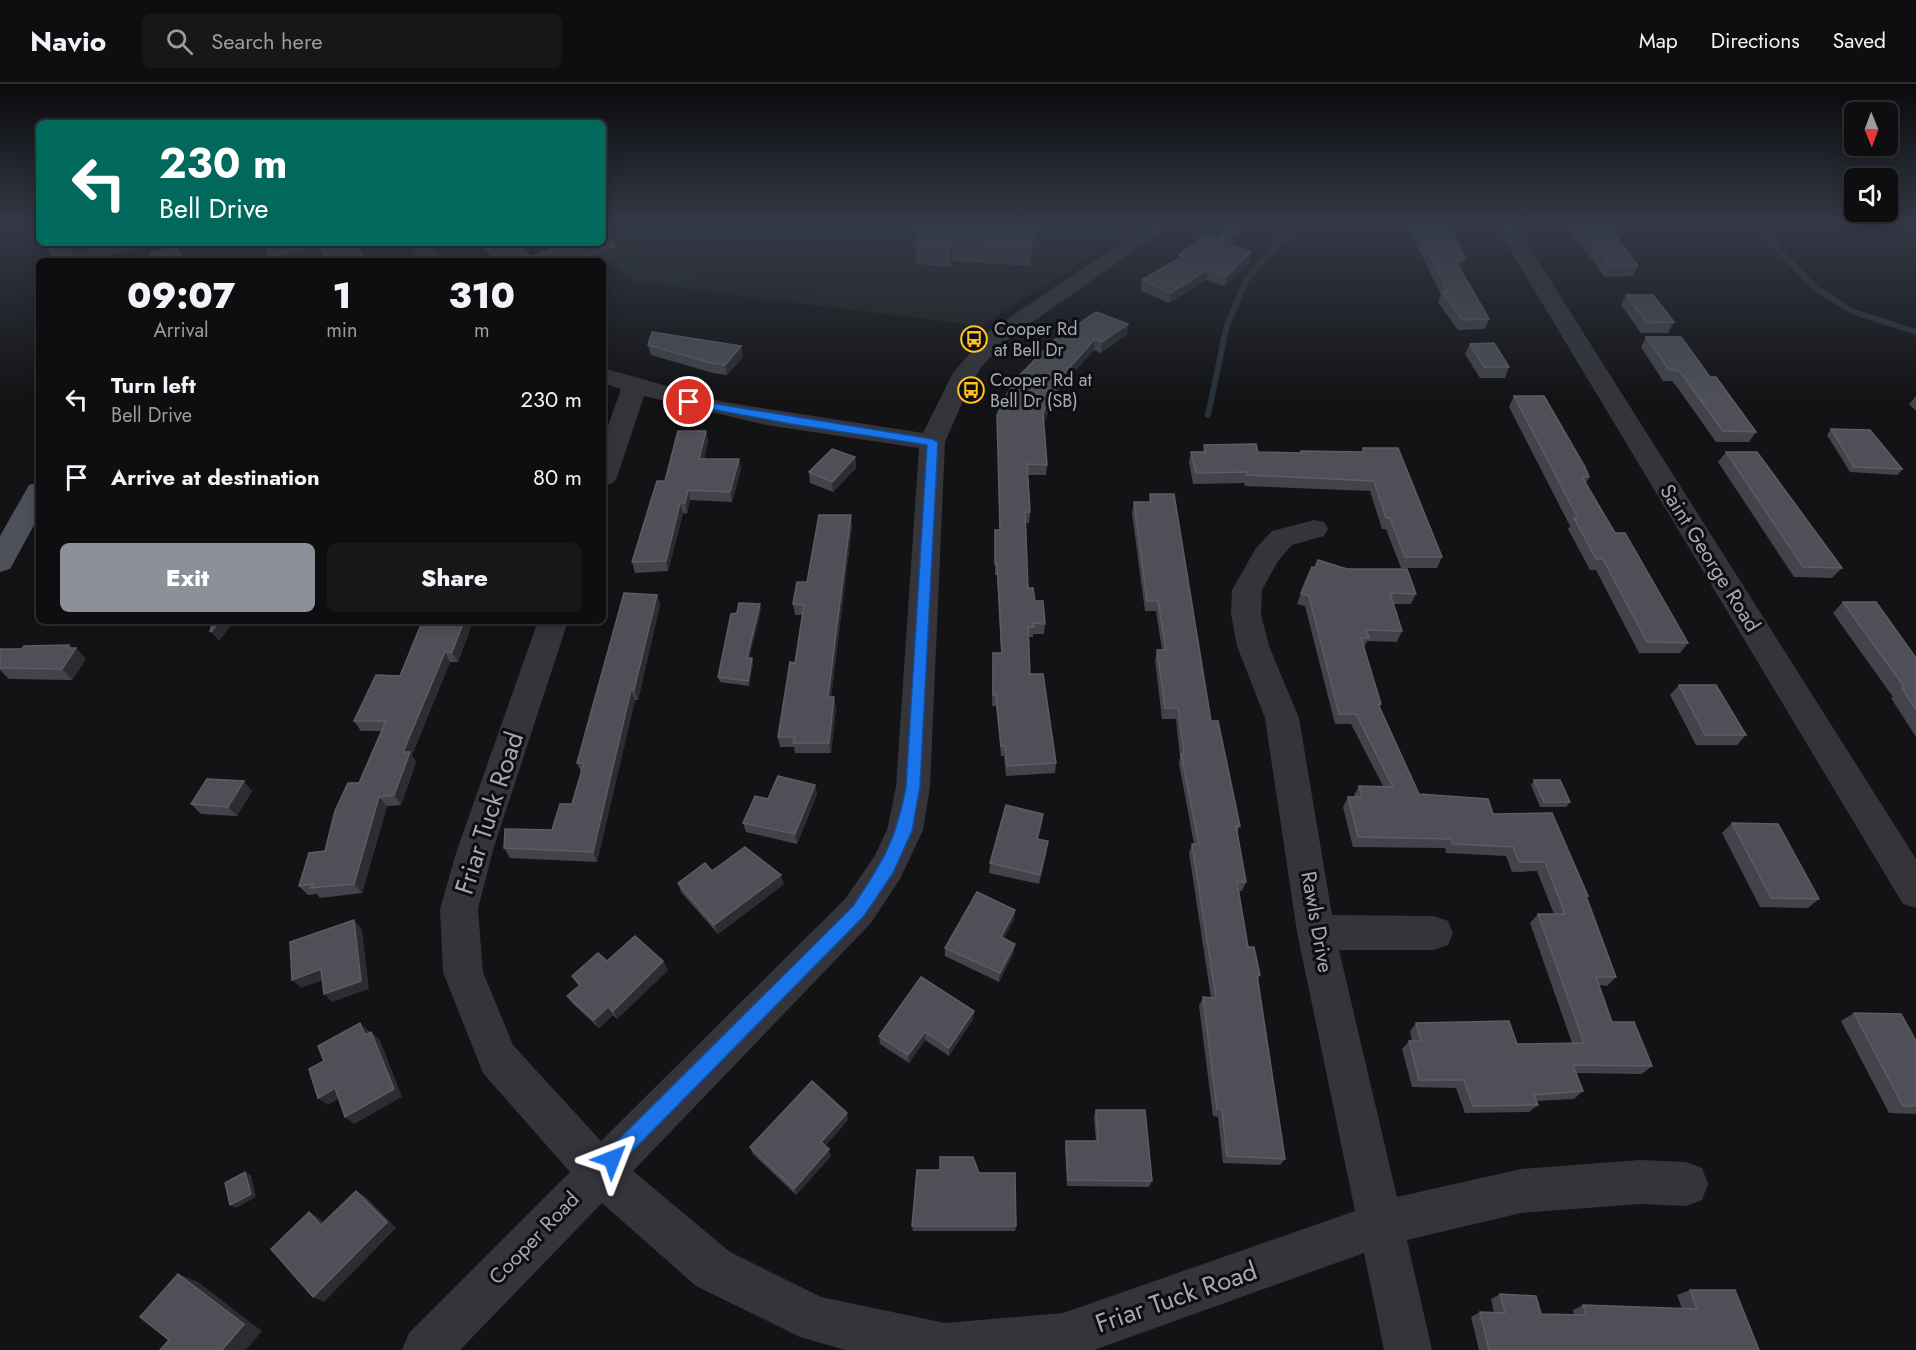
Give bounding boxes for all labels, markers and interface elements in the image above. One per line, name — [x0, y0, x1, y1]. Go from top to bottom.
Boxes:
search box — [142, 14, 562, 68]
text: Navio — [30, 21, 106, 62]
icon: search — [163, 25, 196, 58]
text: Search here — [211, 25, 322, 57]
text: Map — [1639, 26, 1678, 56]
text: Directions — [1711, 26, 1800, 56]
text: Saved — [1833, 26, 1886, 56]
north arrow — [1844, 102, 1898, 156]
map controls — [1844, 102, 1898, 222]
text: 230 m — [159, 133, 287, 194]
icon: left — [60, 144, 138, 222]
button: sound — [1844, 168, 1898, 222]
text: Bell Drive — [159, 189, 269, 228]
text: 09:07 — [127, 269, 235, 321]
text: 1 — [332, 269, 351, 321]
text: 310 — [448, 269, 515, 321]
text: Arrival — [154, 316, 209, 345]
text: min — [326, 316, 358, 345]
text: m — [474, 316, 490, 345]
place label: Cooper Rd at Bell Dr — [994, 316, 1077, 363]
bus stop icon: Cooper Rd at Bell Dr — [959, 324, 989, 354]
place label: Cooper Rd at Bell Dr (SB) — [990, 367, 1092, 414]
text: Turn left — [111, 369, 196, 401]
bus stop icon: Cooper Rd at Bell Dr (SB) — [956, 375, 986, 405]
pin — [663, 376, 714, 427]
icon: left — [60, 383, 93, 416]
text: 230 m — [521, 383, 582, 415]
icon: arrive — [672, 385, 705, 418]
text: Bell Drive — [111, 401, 192, 430]
icon: arrive — [60, 461, 93, 494]
text: Arrive at destination — [111, 461, 320, 493]
text: 80 m — [533, 461, 582, 493]
street label: Saint George Road — [1652, 478, 1768, 638]
button: Exit — [60, 543, 315, 612]
button: Share — [327, 543, 582, 612]
street label: Friar Tuck Road — [445, 727, 533, 899]
street label: Rawls Drive — [1293, 869, 1341, 975]
position arrow — [580, 1127, 644, 1191]
street label: Cooper Road — [482, 1185, 586, 1291]
street label: Friar Tuck Road — [1090, 1252, 1262, 1342]

